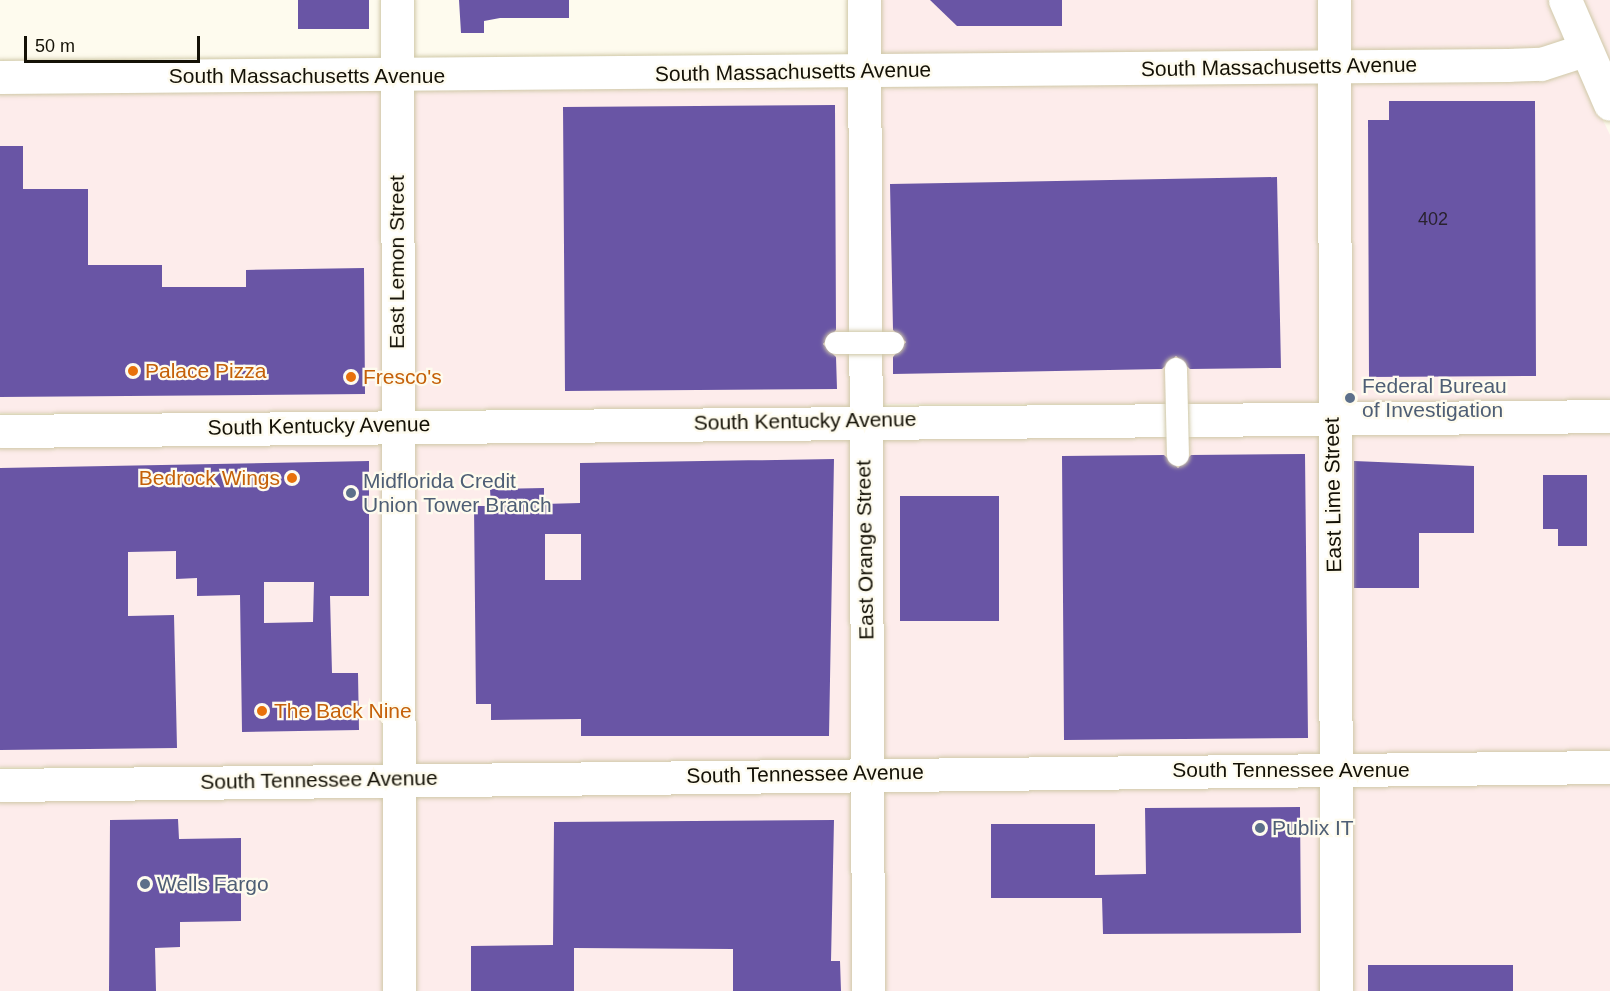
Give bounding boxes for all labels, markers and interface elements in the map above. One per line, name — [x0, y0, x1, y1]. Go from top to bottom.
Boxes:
scale bar — [27, 24, 202, 62]
text: 50 m — [35, 36, 75, 56]
street label: South Massachusetts Avenue — [1140, 52, 1418, 82]
street label: South Massachusetts Avenue — [654, 57, 932, 87]
street label: South Massachusetts Avenue — [168, 63, 446, 89]
street label: East Lemon Street — [384, 175, 410, 349]
house number: 402 — [1418, 208, 1448, 230]
place label: Palace Pizza — [145, 358, 266, 384]
marker: Palace Pizza — [126, 364, 140, 378]
place label: Fresco's — [363, 364, 442, 390]
marker: Fresco's — [344, 370, 358, 384]
place label: Federal Bureau of Investigation — [1362, 373, 1507, 423]
marker: Federal Bureau of Investigation — [1343, 391, 1357, 405]
street label: South Kentucky Avenue — [693, 406, 917, 436]
street label: South Kentucky Avenue — [207, 411, 431, 441]
street label: East Lime Street — [1319, 417, 1347, 573]
street label: East Orange Street — [851, 460, 879, 640]
place label: Bedrock Wings — [139, 465, 280, 491]
place label: Midflorida Credit Union Tower Branch — [363, 468, 552, 518]
marker: Bedrock Wings — [285, 471, 299, 485]
marker: Midflorida Credit Union Tower Branch — [344, 486, 358, 500]
place label: The Back Nine — [274, 698, 412, 724]
marker: The Back Nine — [255, 704, 269, 718]
street label: South Tennessee Avenue — [1172, 757, 1410, 783]
street label: South Tennessee Avenue — [685, 759, 925, 789]
street label: South Tennessee Avenue — [199, 765, 439, 795]
place label: Publix IT — [1272, 815, 1354, 841]
marker: Publix IT — [1253, 821, 1267, 835]
place label: Wells Fargo — [157, 871, 269, 897]
marker: Wells Fargo — [138, 877, 152, 891]

